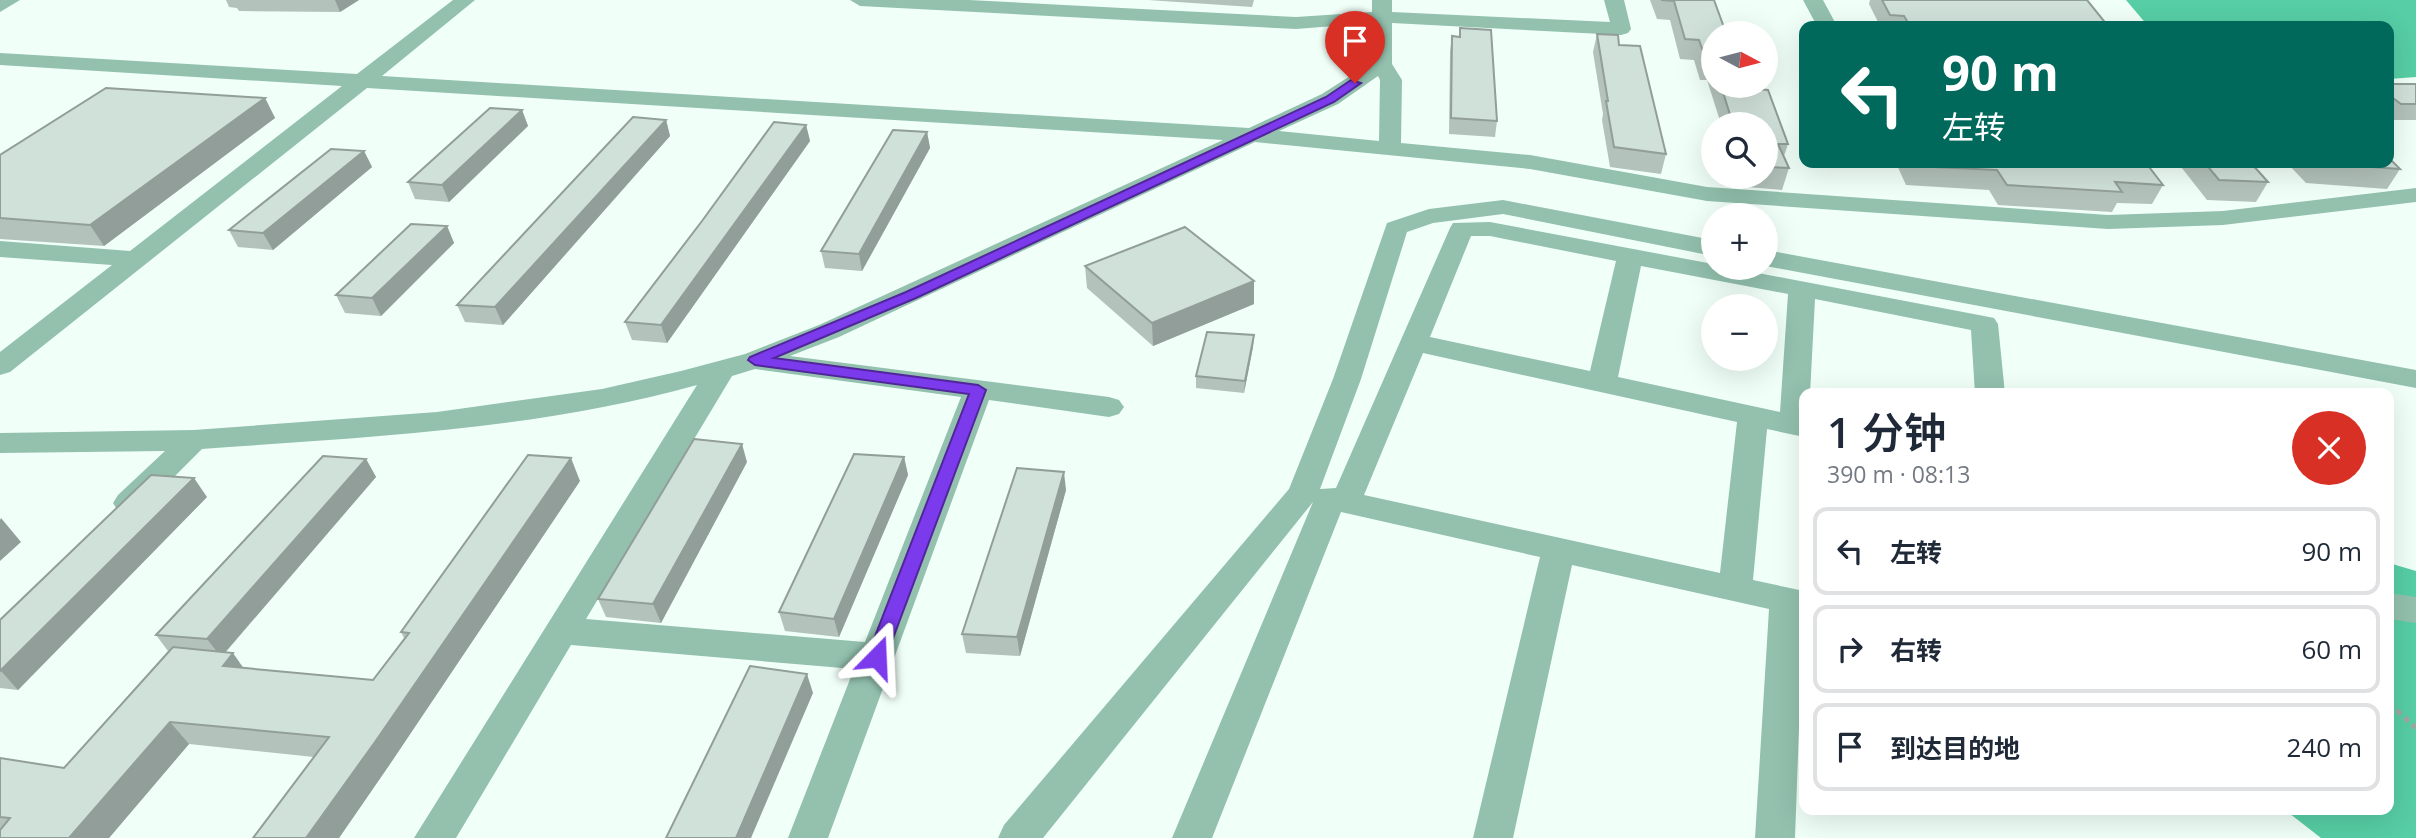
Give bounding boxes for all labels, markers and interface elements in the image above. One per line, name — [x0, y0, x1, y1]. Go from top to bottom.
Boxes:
pin — [1325, 11, 1385, 83]
north arrow — [1701, 21, 1778, 98]
map controls — [1701, 21, 1778, 371]
icon: arrive — [1336, 22, 1374, 60]
text: 90 m — [1942, 39, 2059, 105]
icon: left — [1827, 49, 1918, 140]
text: 左转 — [1942, 105, 2006, 148]
button: search — [1701, 112, 1778, 189]
button: + — [1701, 203, 1778, 280]
button: − — [1701, 294, 1778, 371]
text: 1 分钟 — [1827, 403, 1946, 460]
button: close — [2292, 411, 2366, 485]
text: 390 m · 08:13 — [1827, 458, 1970, 490]
icon: left — [1831, 532, 1869, 570]
text: 90 m — [2301, 533, 2362, 569]
text: 左转 — [1890, 534, 1942, 570]
position arrow — [840, 620, 914, 694]
icon: right — [1831, 630, 1869, 668]
text: 60 m — [2301, 631, 2362, 667]
text: 右转 — [1890, 632, 1942, 668]
icon: arrive — [1831, 728, 1869, 766]
text: 240 m — [2287, 729, 2362, 765]
text: 到达目的地 — [1890, 730, 2020, 766]

